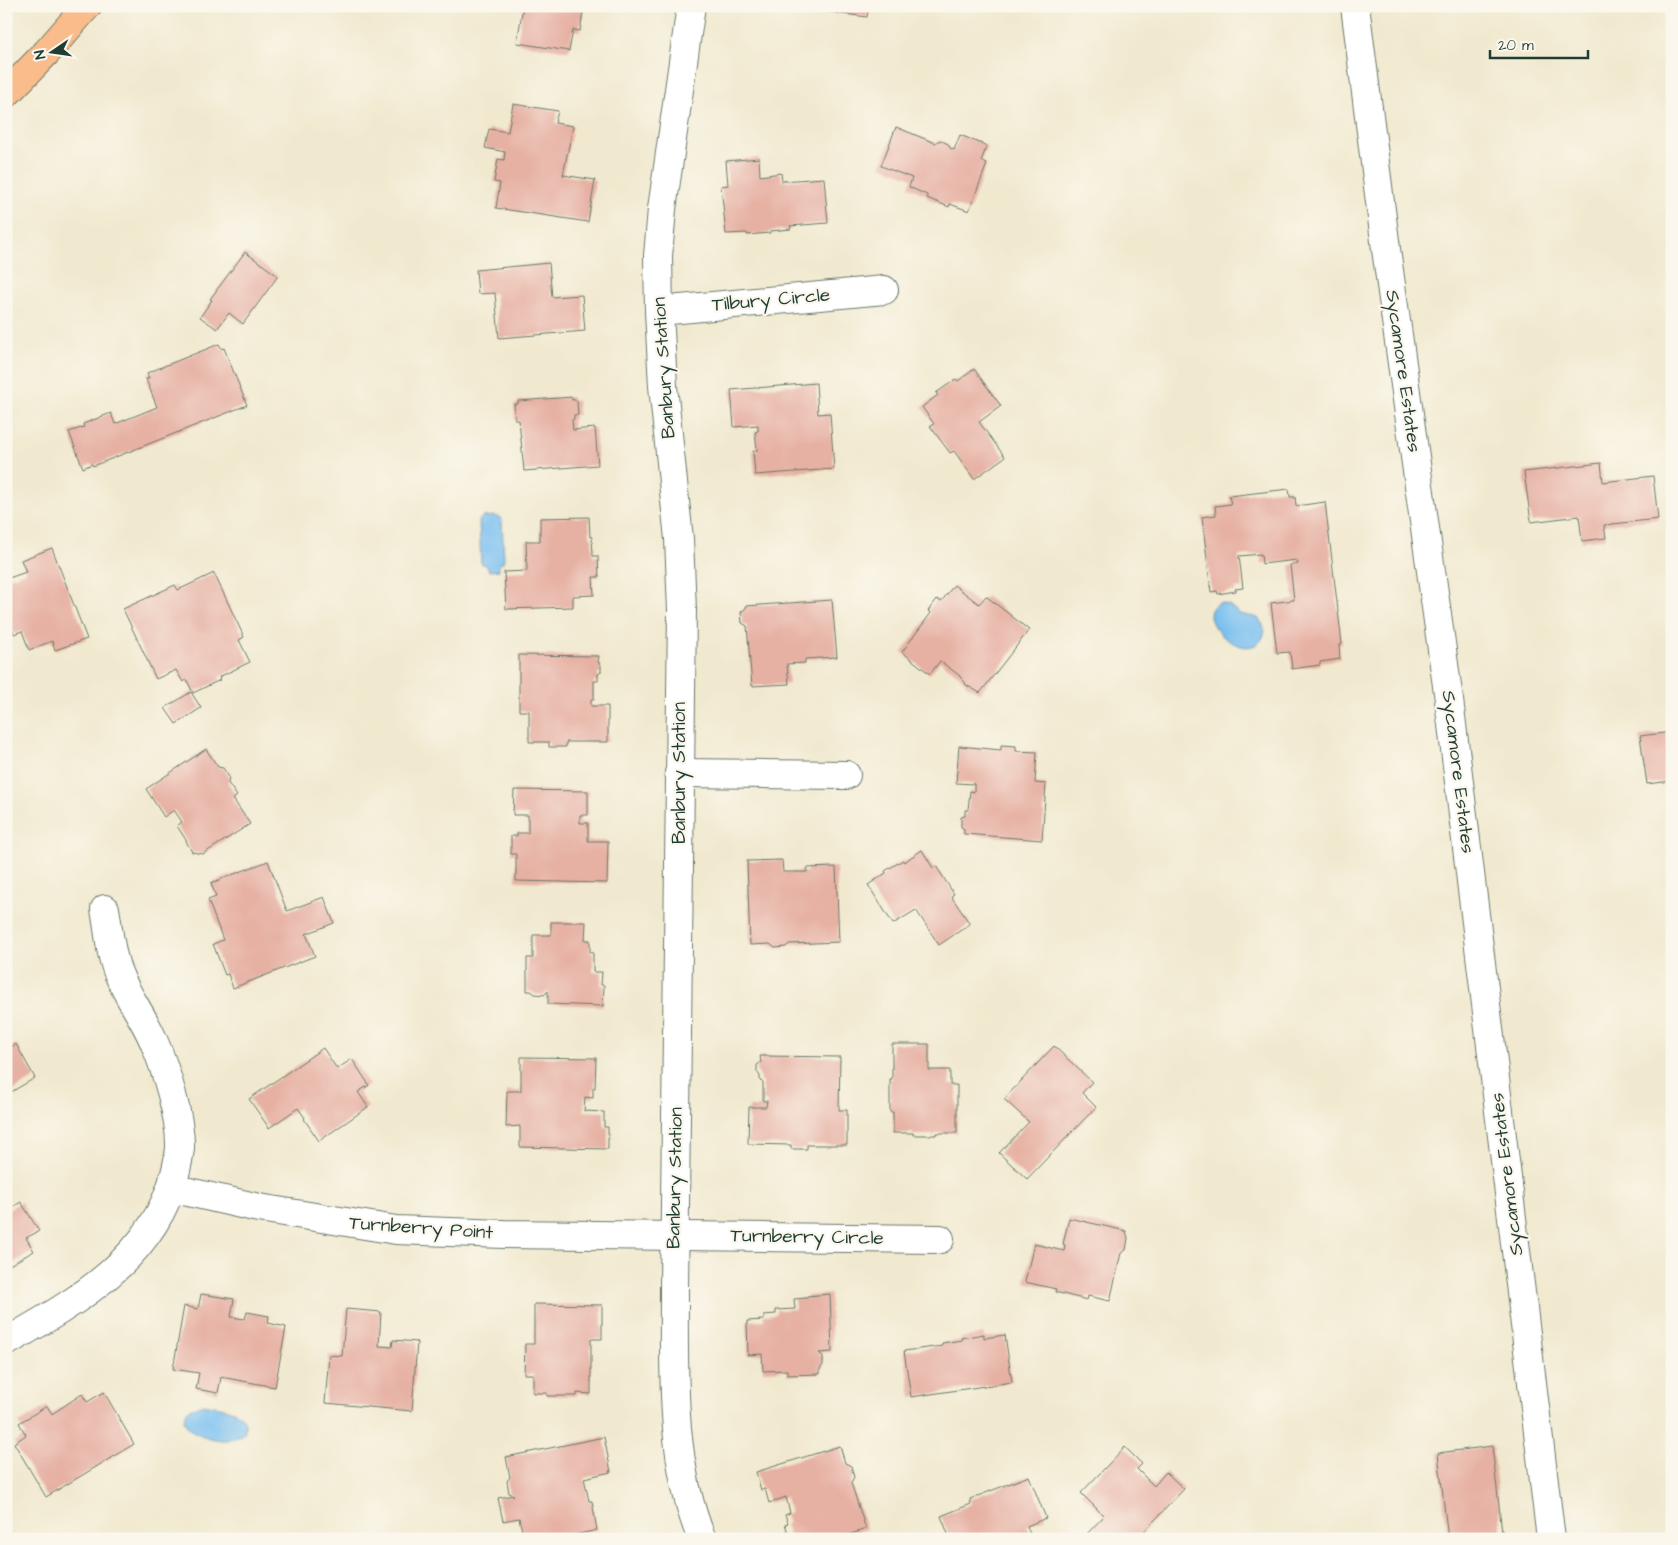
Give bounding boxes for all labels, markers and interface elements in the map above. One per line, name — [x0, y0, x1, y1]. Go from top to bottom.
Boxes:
north arrow — [28, 28, 78, 78]
scale bar — [1490, 28, 1588, 60]
text: 20 m — [1498, 35, 1534, 56]
text: N — [30, 48, 51, 61]
street label: Tilbury Circle — [711, 281, 831, 320]
street label: Sycamore Estates — [1377, 288, 1428, 454]
street label: Banbury Station — [646, 296, 683, 440]
street label: Sycamore Estates — [1434, 689, 1481, 855]
street label: Banbury Station — [666, 702, 694, 844]
street label: Sycamore Estates — [1484, 1091, 1531, 1257]
street label: Banbury Station — [660, 1107, 691, 1249]
street label: Turnberry Point — [348, 1210, 494, 1248]
street label: Turnberry Circle — [730, 1222, 884, 1253]

